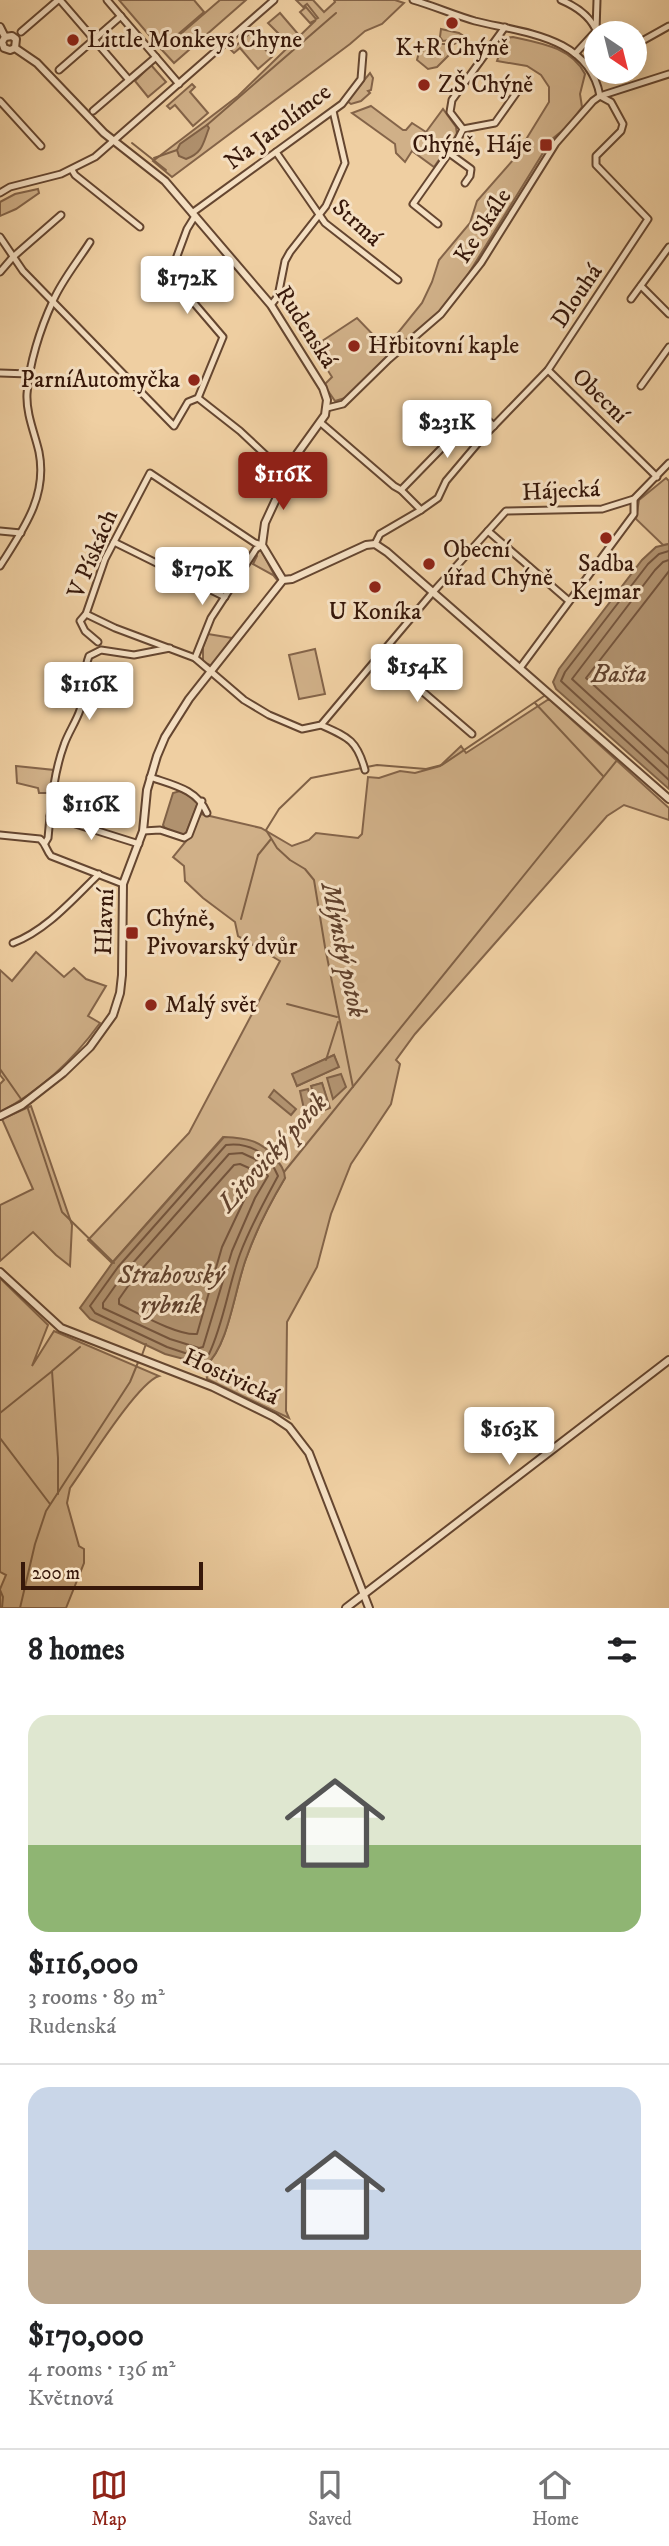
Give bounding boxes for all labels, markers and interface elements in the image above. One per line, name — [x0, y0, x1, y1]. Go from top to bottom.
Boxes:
marker: K+R Chýně — [444, 15, 460, 31]
north arrow — [584, 21, 648, 84]
map controls — [584, 21, 647, 84]
place label: Little Monkeys Chyne — [87, 25, 302, 55]
marker: Little Monkeys Chyne — [65, 32, 81, 48]
place label: K+R Chýně — [395, 33, 509, 63]
place label: ZŠ Chýně — [438, 69, 533, 100]
street label: Na Jarolímce — [219, 77, 337, 177]
marker: ZŠ Chýně — [416, 77, 432, 93]
place label: Chýně, Háje — [412, 130, 532, 160]
marker: Chýně, Háje — [538, 137, 554, 153]
street label: Ke Skále — [448, 183, 518, 269]
street label: Strmá — [326, 193, 389, 254]
pin: $172K — [138, 256, 236, 316]
street label: Dlouhá — [545, 258, 610, 334]
text: $172K — [157, 264, 217, 293]
street label: Rudenská — [268, 280, 344, 374]
place label: Hřbitovní kaple — [368, 331, 519, 361]
marker: Hřbitovní kaple — [346, 338, 362, 354]
street label: Obecní — [565, 362, 636, 431]
place label: ParníAutomyčka — [20, 365, 181, 395]
marker: ParníAutomyčka — [186, 372, 202, 388]
pin: $231K — [398, 400, 496, 460]
text: $231K — [418, 408, 476, 437]
pin: $116K — [234, 452, 332, 512]
text: $116K — [254, 460, 312, 489]
street label: Hájecká — [521, 474, 602, 508]
street label: V Pískách — [61, 505, 125, 604]
marker: Sadba Kejmar — [598, 530, 614, 546]
place label: Obecní úřad Chýně — [443, 535, 553, 593]
pin: $170K — [153, 548, 251, 607]
place label: Sadba Kejmar — [571, 549, 641, 607]
text: $170K — [171, 555, 233, 584]
marker: Obecní úřad Chýně — [421, 556, 437, 572]
marker: U Koníka — [367, 579, 383, 595]
place label: U Koníka — [329, 597, 422, 627]
pin: $154K — [368, 644, 466, 704]
text: $154K — [387, 652, 447, 681]
water label: Bašta — [590, 658, 647, 691]
pin: $116K — [40, 662, 138, 722]
text: $116K — [60, 670, 118, 699]
pin: $116K — [42, 782, 140, 842]
text: $116K — [62, 790, 120, 819]
water label: Mlýnský potok — [312, 878, 373, 1021]
street label: Hlavní — [89, 886, 121, 956]
place label: Chýně, Pivovarský dvůr — [146, 904, 297, 962]
marker: Chýně, Pivovarský dvůr — [124, 925, 140, 941]
place label: Malý svět — [165, 990, 257, 1020]
marker: Malý svět — [143, 997, 159, 1013]
water label: Litovický potok — [210, 1087, 335, 1221]
water label: Strahovský rybník — [117, 1259, 227, 1322]
street label: Hostivická — [178, 1342, 285, 1413]
pin: $163K — [460, 1408, 558, 1467]
text: $163K — [480, 1415, 538, 1444]
scale bar — [21, 1559, 203, 1591]
text: 200 m — [32, 1562, 80, 1585]
icon: filters — [603, 1631, 641, 1669]
text: 8 homes — [28, 1632, 125, 1669]
icon: home — [272, 1760, 398, 1886]
text: $116,000 — [28, 1946, 138, 1983]
text: 3 rooms · 89 m² — [28, 1983, 165, 2012]
text: Rudenská — [28, 2012, 116, 2041]
icon: home — [272, 2132, 398, 2258]
text: $170,000 — [28, 2318, 144, 2355]
text: 4 rooms · 136 m² — [28, 2355, 175, 2384]
text: Květnová — [28, 2384, 114, 2413]
tab: Map — [90, 2466, 128, 2531]
tab: Saved — [308, 2466, 352, 2531]
tab: Home — [532, 2466, 579, 2531]

